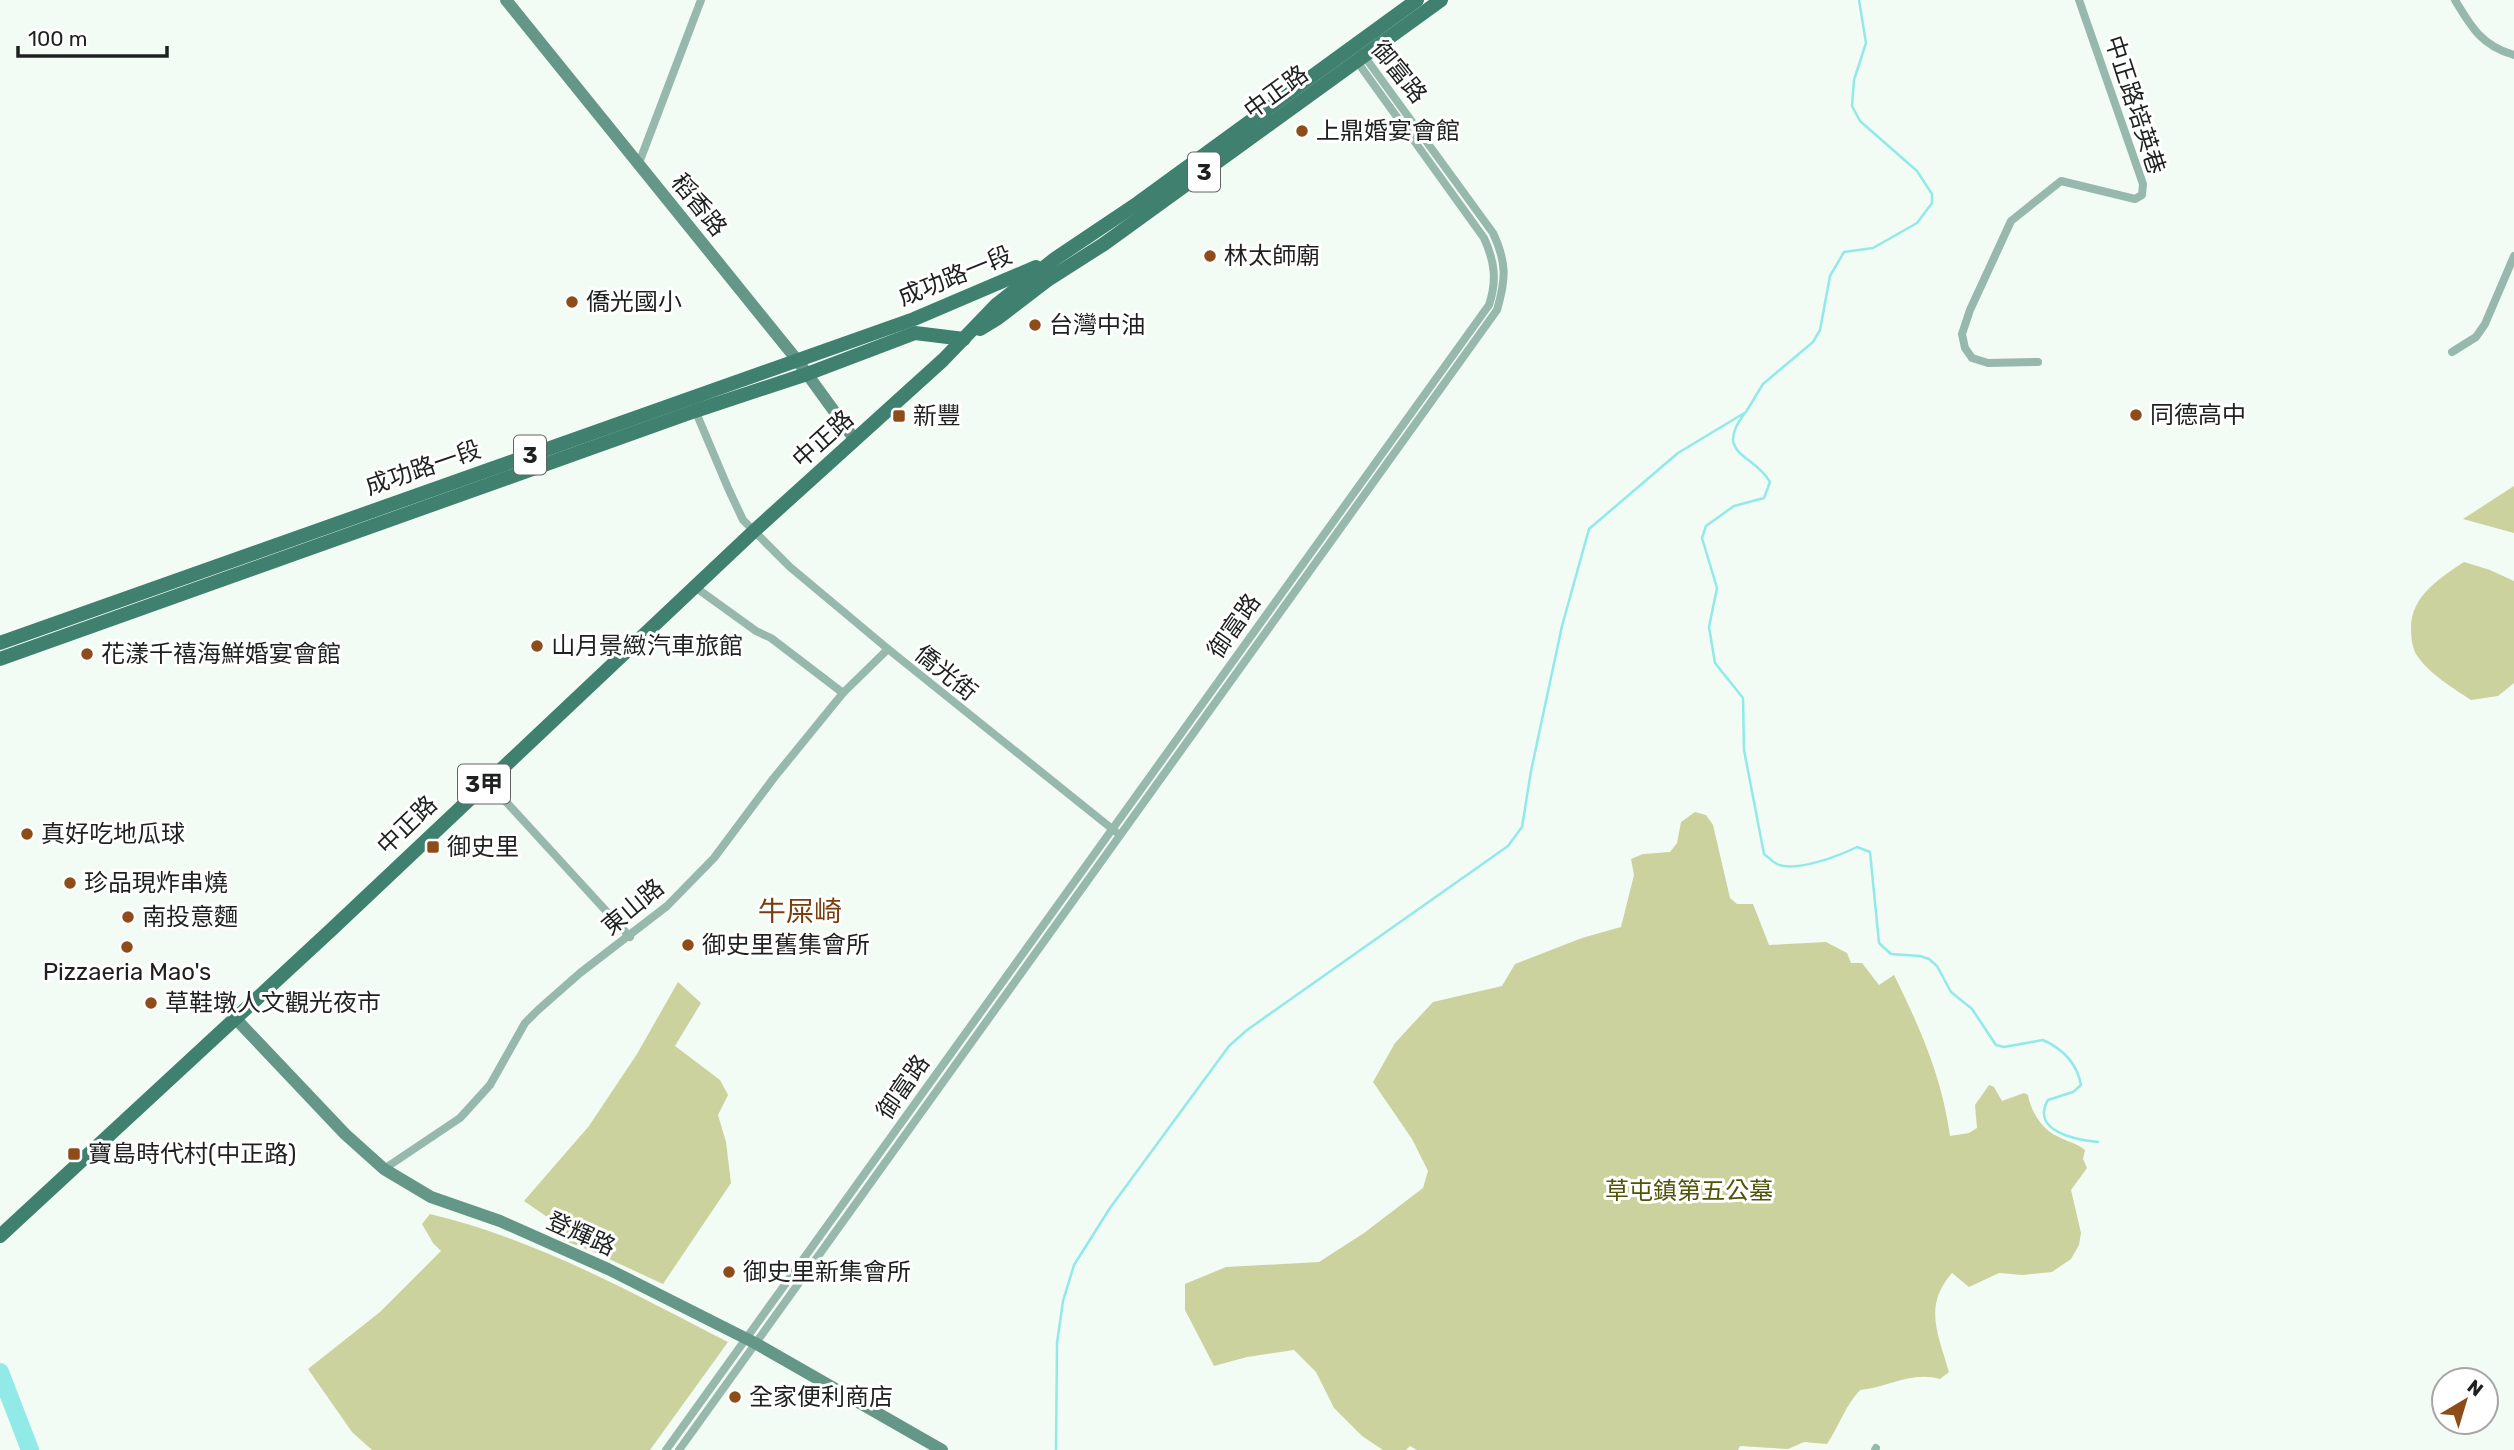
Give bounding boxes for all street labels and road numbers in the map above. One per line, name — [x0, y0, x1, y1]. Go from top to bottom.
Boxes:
street label: 中正路培英巷 — [2099, 32, 2171, 178]
street label: 御富路 — [1365, 35, 1433, 109]
street label: 中正路 — [1239, 60, 1313, 124]
road number: 3 — [1188, 153, 1220, 192]
street label: 稻香路 — [665, 168, 733, 242]
street label: 成功路一段 — [894, 241, 1016, 311]
street label: 中正路 — [787, 405, 859, 473]
street label: 成功路一段 — [362, 435, 484, 501]
road number: 3 — [514, 436, 546, 475]
street label: 御富路 — [1202, 588, 1266, 664]
street label: 僑光街 — [909, 639, 983, 707]
road number: 3甲 — [458, 764, 510, 804]
street label: 中正路 — [371, 790, 443, 860]
street label: 東山路 — [596, 873, 670, 941]
street label: 御富路 — [871, 1049, 935, 1125]
street label: 登輝路 — [542, 1207, 620, 1261]

